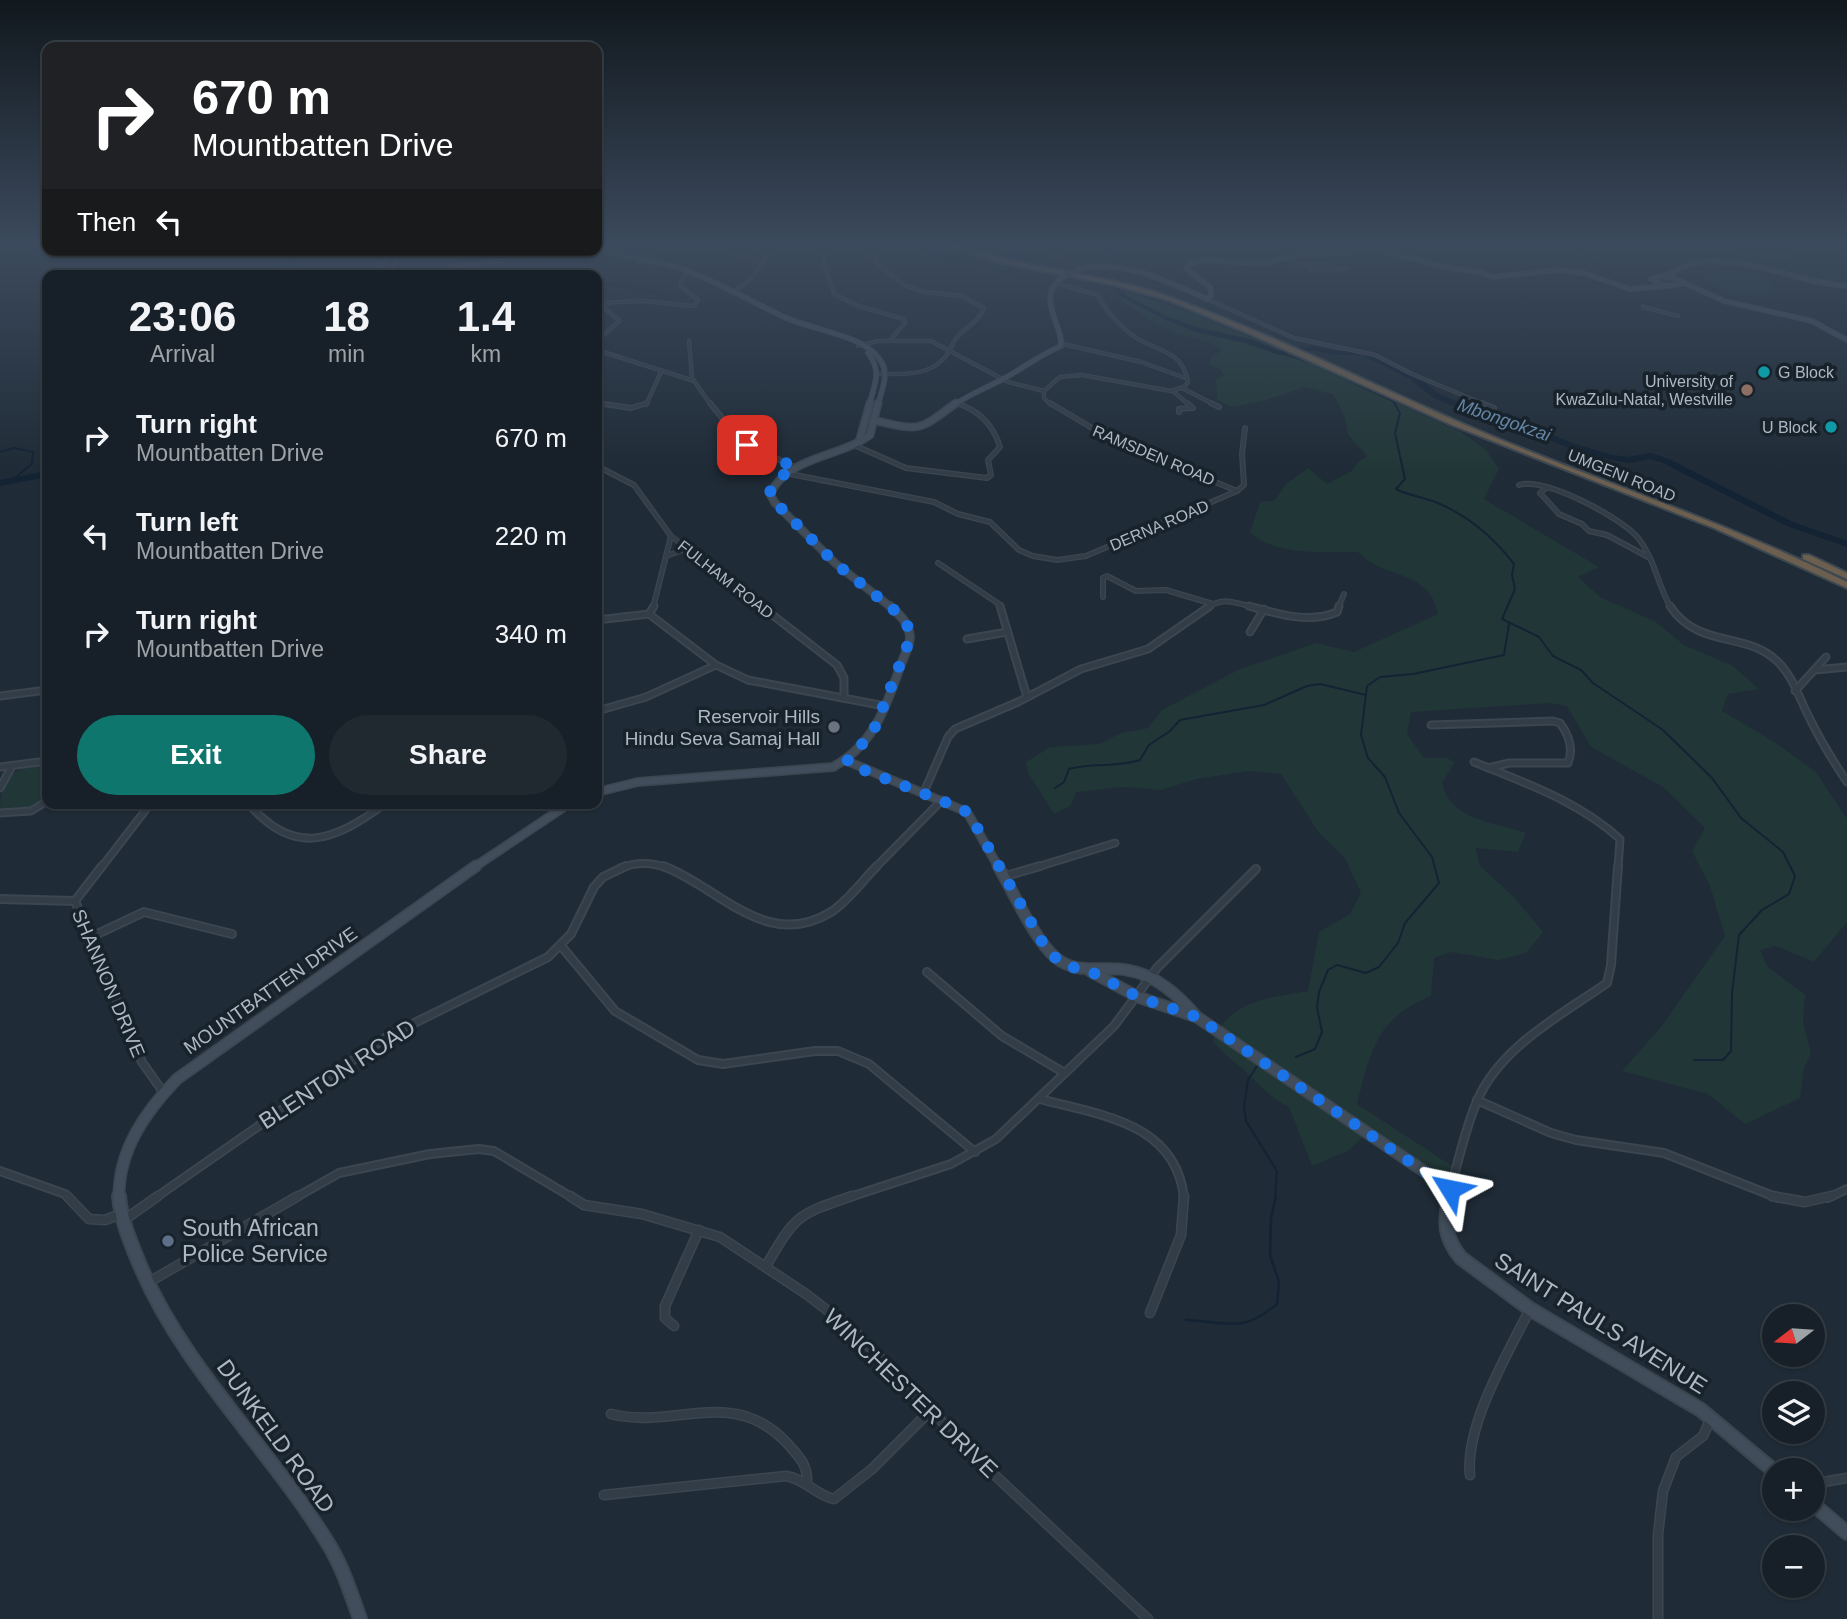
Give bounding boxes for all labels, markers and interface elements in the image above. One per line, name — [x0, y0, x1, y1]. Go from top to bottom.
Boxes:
icon: right — [77, 70, 168, 161]
text: 670 m — [192, 70, 331, 124]
text: Mountbatten Drive — [192, 127, 453, 163]
icon: left — [150, 203, 188, 241]
text: Then — [77, 207, 136, 237]
text: 23:06 — [129, 293, 236, 340]
text: 18 — [323, 293, 370, 340]
text: 1.4 — [457, 293, 515, 340]
text: Arrival — [150, 341, 215, 367]
text: min — [328, 341, 365, 367]
text: km — [471, 341, 501, 367]
marker: G Block — [1756, 364, 1772, 380]
place label: G Block — [1778, 364, 1835, 381]
place label: University of KwaZulu-Natal, Westville — [1555, 373, 1734, 408]
marker: University of KwaZulu-Natal, Westville — [1739, 382, 1755, 398]
water label: Mbongokzai — [1455, 395, 1554, 446]
text: Turn right — [136, 409, 257, 439]
pin — [717, 415, 777, 475]
icon: right — [77, 419, 115, 457]
place label: U Block — [1762, 419, 1818, 436]
marker: U Block — [1823, 419, 1839, 435]
street label: RAMSDEN ROAD — [1090, 422, 1217, 489]
text: 670 m — [495, 423, 567, 453]
icon: arrive — [728, 426, 766, 464]
text: Mountbatten Drive — [136, 440, 324, 466]
street label: UMGENI ROAD — [1565, 446, 1678, 505]
street label: DERNA ROAD — [1107, 497, 1211, 554]
text: Turn left — [136, 507, 238, 537]
icon: left — [77, 517, 115, 555]
text: 220 m — [495, 521, 567, 551]
street label: FULHAM ROAD — [675, 537, 777, 622]
text: Mountbatten Drive — [136, 538, 324, 564]
text: Turn right — [136, 605, 257, 635]
icon: right — [77, 615, 115, 653]
text: 340 m — [495, 619, 567, 649]
text: Mountbatten Drive — [136, 636, 324, 662]
place label: Reservoir Hills Hindu Seva Samaj Hall — [625, 706, 820, 749]
button: Exit — [77, 715, 315, 795]
button: Share — [329, 715, 567, 795]
marker: Reservoir Hills Hindu Seva Samaj Hall — [826, 719, 842, 735]
street label: SHANNON DRIVE — [68, 906, 149, 1060]
street label: MOUNTBATTEN DRIVE — [180, 923, 361, 1058]
street label: BLENTON ROAD — [254, 1014, 420, 1134]
position arrow — [1413, 1152, 1487, 1226]
place label: South African Police Service — [182, 1215, 328, 1267]
marker: South African Police Service — [160, 1233, 176, 1249]
street label: SAINT PAULS AVENUE — [1490, 1247, 1712, 1399]
street label: WINCHESTER DRIVE — [819, 1303, 1003, 1483]
north arrow — [1762, 1304, 1825, 1367]
map controls — [1762, 1304, 1825, 1598]
street label: DUNKELD ROAD — [212, 1354, 340, 1518]
button: layers — [1762, 1381, 1825, 1444]
button: + — [1762, 1458, 1825, 1521]
button: − — [1762, 1535, 1825, 1598]

